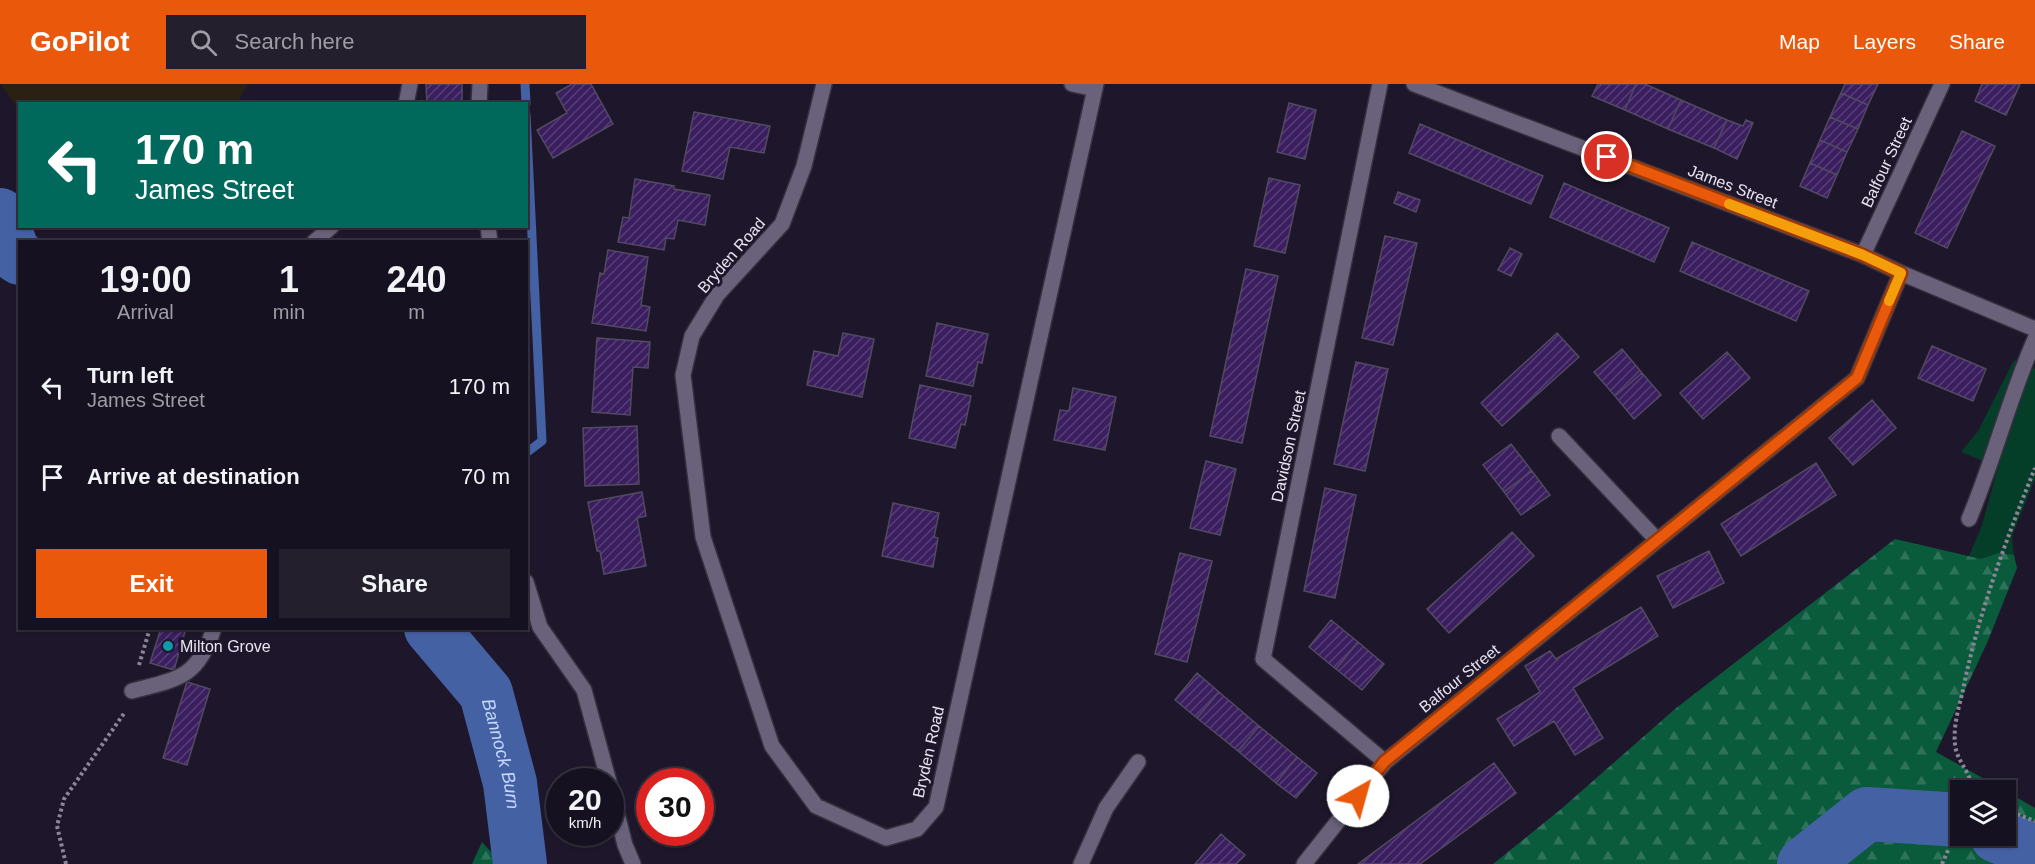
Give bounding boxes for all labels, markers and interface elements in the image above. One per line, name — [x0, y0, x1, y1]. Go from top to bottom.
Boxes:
search box — [166, 15, 586, 69]
text: GoPilot — [30, 26, 130, 57]
icon: search — [187, 26, 220, 59]
text: Search here — [235, 29, 354, 54]
text: Map — [1779, 30, 1820, 53]
text: Layers — [1853, 30, 1916, 53]
text: Share — [1949, 30, 2005, 53]
street label: Balfour Street — [1858, 114, 1915, 210]
icon: left — [36, 126, 114, 204]
text: 170 m — [135, 126, 254, 173]
pin — [1581, 131, 1632, 182]
icon: arrive — [1590, 140, 1623, 173]
street label: James Street — [1686, 162, 1780, 211]
text: James Street — [135, 175, 294, 205]
street label: Bryden Road — [694, 215, 768, 296]
text: 19:00 — [99, 259, 191, 300]
text: 1 — [279, 259, 299, 300]
text: 240 — [386, 259, 447, 300]
text: Arrival — [117, 301, 174, 323]
text: min — [273, 301, 305, 323]
text: m — [408, 301, 425, 323]
text: Turn left — [87, 363, 173, 388]
icon: left — [36, 371, 69, 404]
text: 170 m — [449, 374, 510, 399]
street label: Davidson Street — [1268, 388, 1309, 504]
text: James Street — [87, 389, 205, 411]
icon: arrive — [36, 461, 69, 494]
text: Arrive at destination — [87, 464, 300, 489]
text: 70 m — [461, 464, 510, 489]
button: Exit — [36, 549, 267, 618]
button: Share — [279, 549, 510, 618]
place label: Milton Grove — [180, 638, 271, 655]
marker: Milton Grove — [161, 639, 175, 653]
street label: Balfour Street — [1416, 641, 1503, 716]
water label: Bannock Burn — [478, 696, 523, 810]
street label: Bryden Road — [910, 705, 947, 800]
position arrow — [1326, 764, 1390, 828]
speed limit sign: 30 — [636, 768, 714, 846]
map controls — [1950, 780, 2016, 846]
button: layers — [1950, 780, 2016, 846]
text: 20 — [568, 783, 602, 816]
text: km/h — [569, 814, 601, 831]

